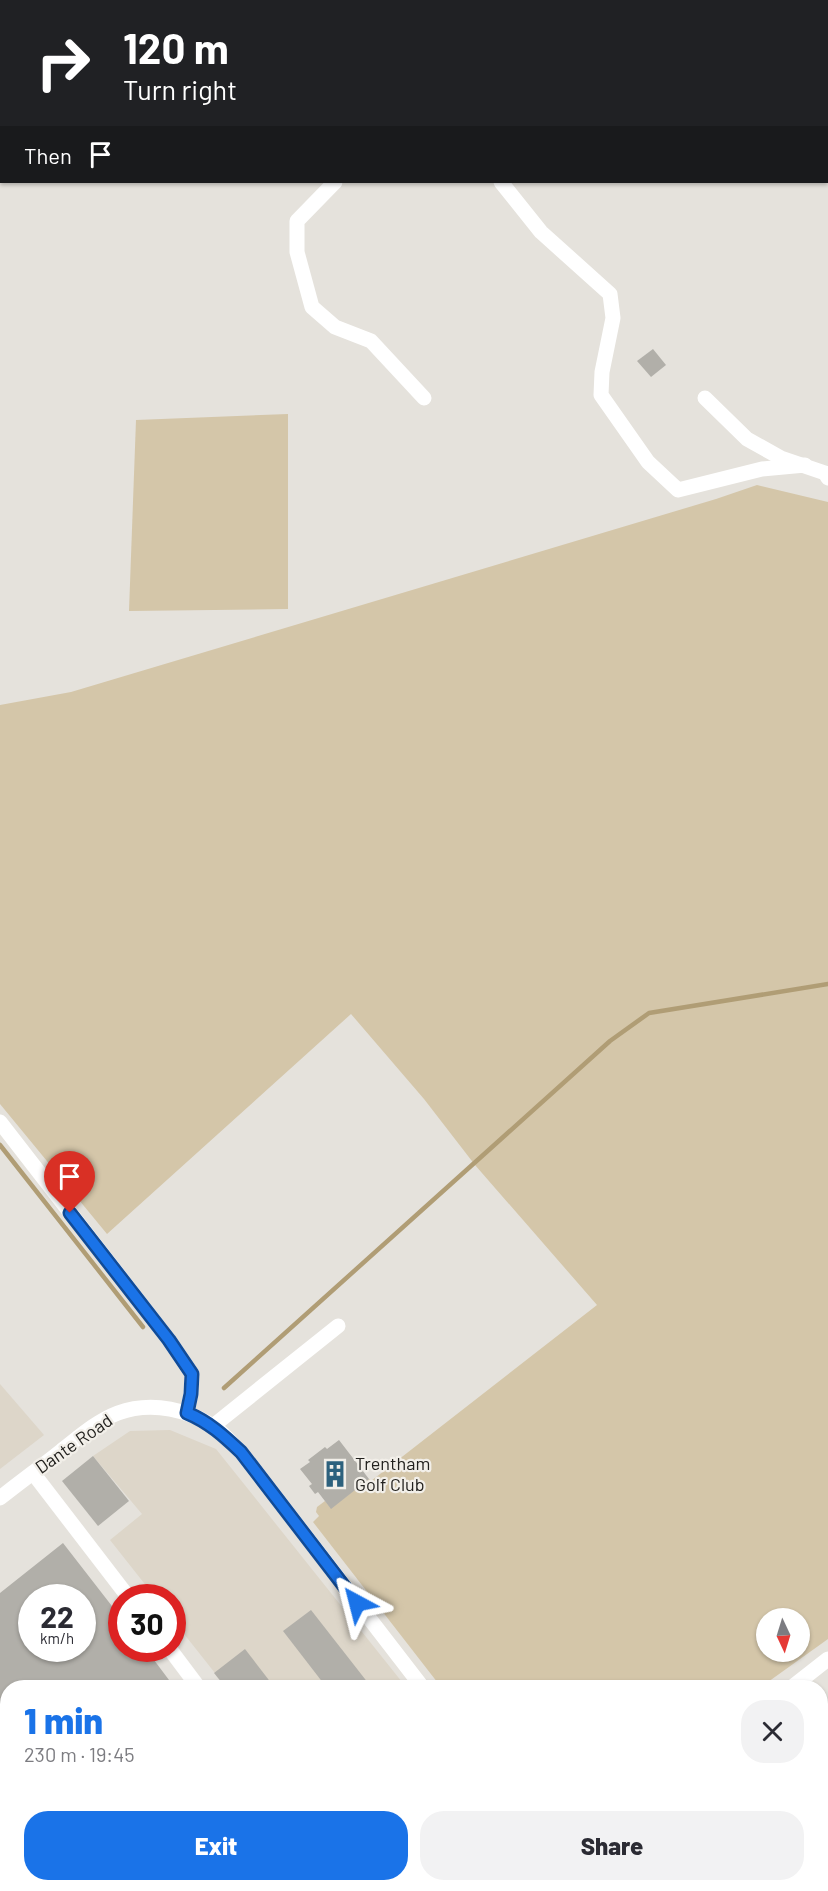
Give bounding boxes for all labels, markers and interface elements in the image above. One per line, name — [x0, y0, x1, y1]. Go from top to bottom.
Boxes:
text: 120 m — [123, 22, 229, 72]
icon: right — [24, 24, 102, 102]
text: Turn right — [123, 73, 237, 105]
icon: arrive — [84, 138, 117, 171]
text: Then — [24, 142, 72, 168]
pin — [44, 1151, 95, 1213]
icon: arrive — [53, 1160, 86, 1193]
street label: Dante Road — [31, 1409, 116, 1478]
place label: Trentham Golf Club — [355, 1452, 430, 1495]
building icon: Trentham Golf Club — [320, 1459, 350, 1489]
position arrow — [325, 1571, 389, 1635]
speed limit sign: 30 — [108, 1584, 186, 1662]
text: 22 — [40, 1598, 74, 1634]
north arrow — [756, 1608, 810, 1662]
map controls — [756, 1608, 810, 1662]
text: km/h — [40, 1629, 74, 1647]
text: 1 min — [24, 1698, 103, 1741]
button: close — [741, 1700, 804, 1763]
text: 230 m · 19:45 — [24, 1742, 134, 1766]
button: Exit — [24, 1811, 408, 1880]
button: Share — [420, 1811, 804, 1880]

